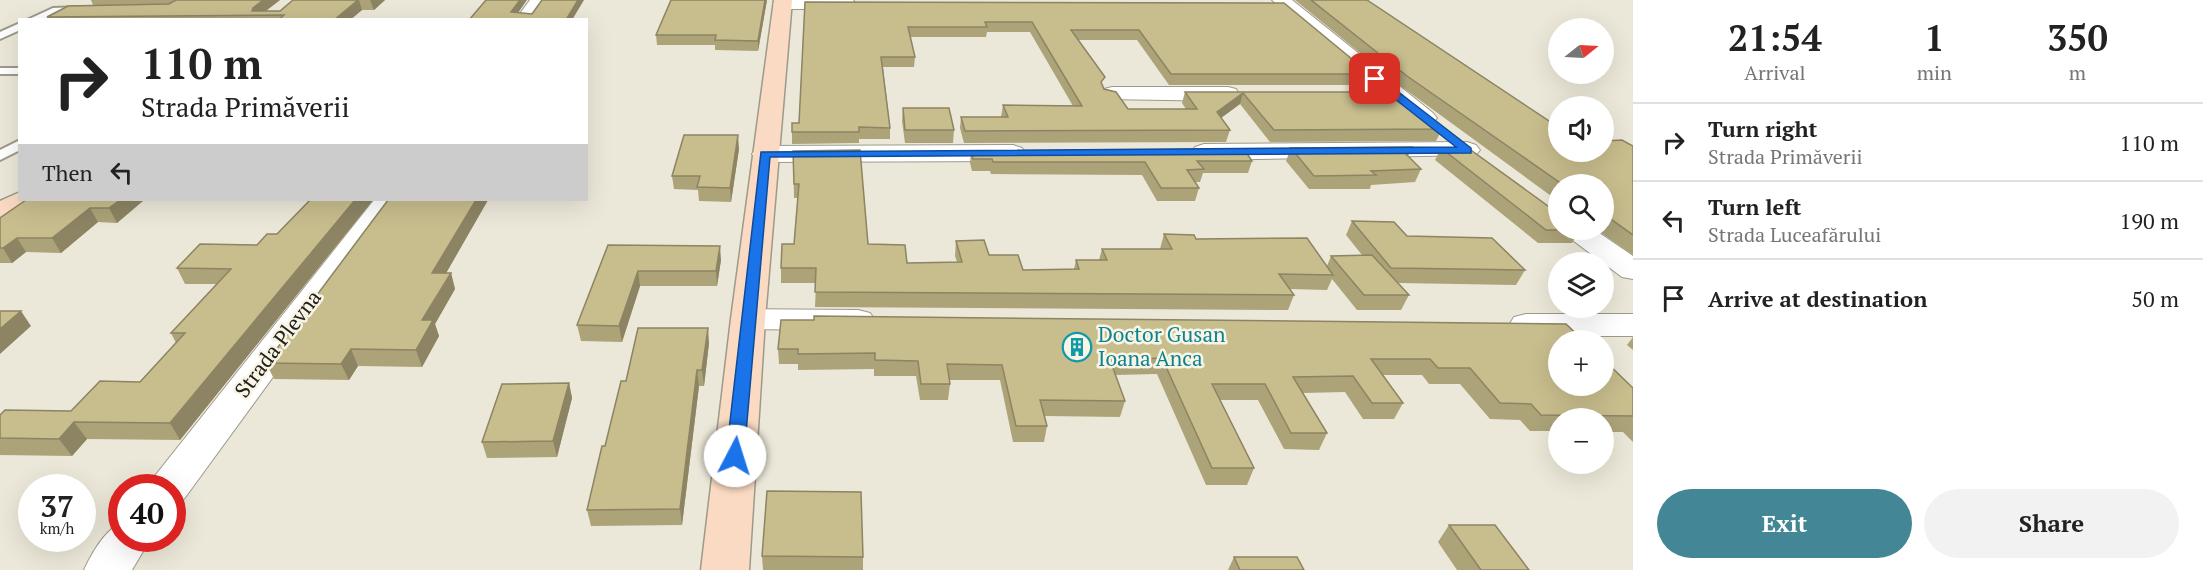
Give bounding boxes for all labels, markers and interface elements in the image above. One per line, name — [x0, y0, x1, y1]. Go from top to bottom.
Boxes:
text: 21:54 — [1728, 14, 1822, 61]
text: 1 — [1924, 14, 1945, 61]
text: 350 — [2047, 14, 2108, 61]
north arrow — [1548, 18, 1614, 84]
map controls — [1548, 18, 1614, 474]
text: 110 m — [141, 35, 262, 91]
icon: right — [42, 42, 120, 120]
pin — [1349, 53, 1400, 104]
text: Arrival — [1744, 59, 1806, 86]
text: min — [1917, 59, 1952, 86]
text: m — [2069, 59, 2086, 86]
icon: arrive — [1358, 62, 1391, 95]
text: Strada Primăverii — [141, 89, 350, 125]
button: sound — [1548, 96, 1614, 162]
text: Turn right — [1708, 114, 1817, 143]
icon: right — [1657, 126, 1690, 159]
text: 110 m — [2119, 128, 2179, 157]
text: Strada Primăverii — [1708, 143, 1863, 170]
icon: left — [105, 156, 138, 189]
text: Then — [42, 158, 93, 187]
button: search — [1548, 174, 1614, 240]
text: Turn left — [1708, 192, 1801, 221]
icon: left — [1657, 204, 1690, 237]
text: 190 m — [2119, 206, 2179, 235]
text: Strada Luceafărului — [1708, 221, 1881, 248]
button: layers — [1548, 252, 1614, 318]
icon: arrive — [1657, 282, 1690, 315]
street label: Strada Plevna — [228, 284, 327, 403]
text: Arrive at destination — [1708, 284, 1927, 313]
text: 50 m — [2131, 284, 2179, 313]
place label: Doctor Gusan Ioana Anca — [1098, 320, 1226, 372]
button: + — [1548, 330, 1614, 396]
building icon: Doctor Gusan Ioana Anca — [1061, 331, 1093, 363]
button: − — [1548, 408, 1614, 474]
position arrow — [703, 424, 767, 488]
speed limit sign: 40 — [108, 474, 186, 552]
text: 37 — [40, 486, 74, 526]
button: Exit — [1657, 489, 1912, 558]
button: Share — [1924, 489, 2179, 558]
text: km/h — [40, 518, 74, 538]

